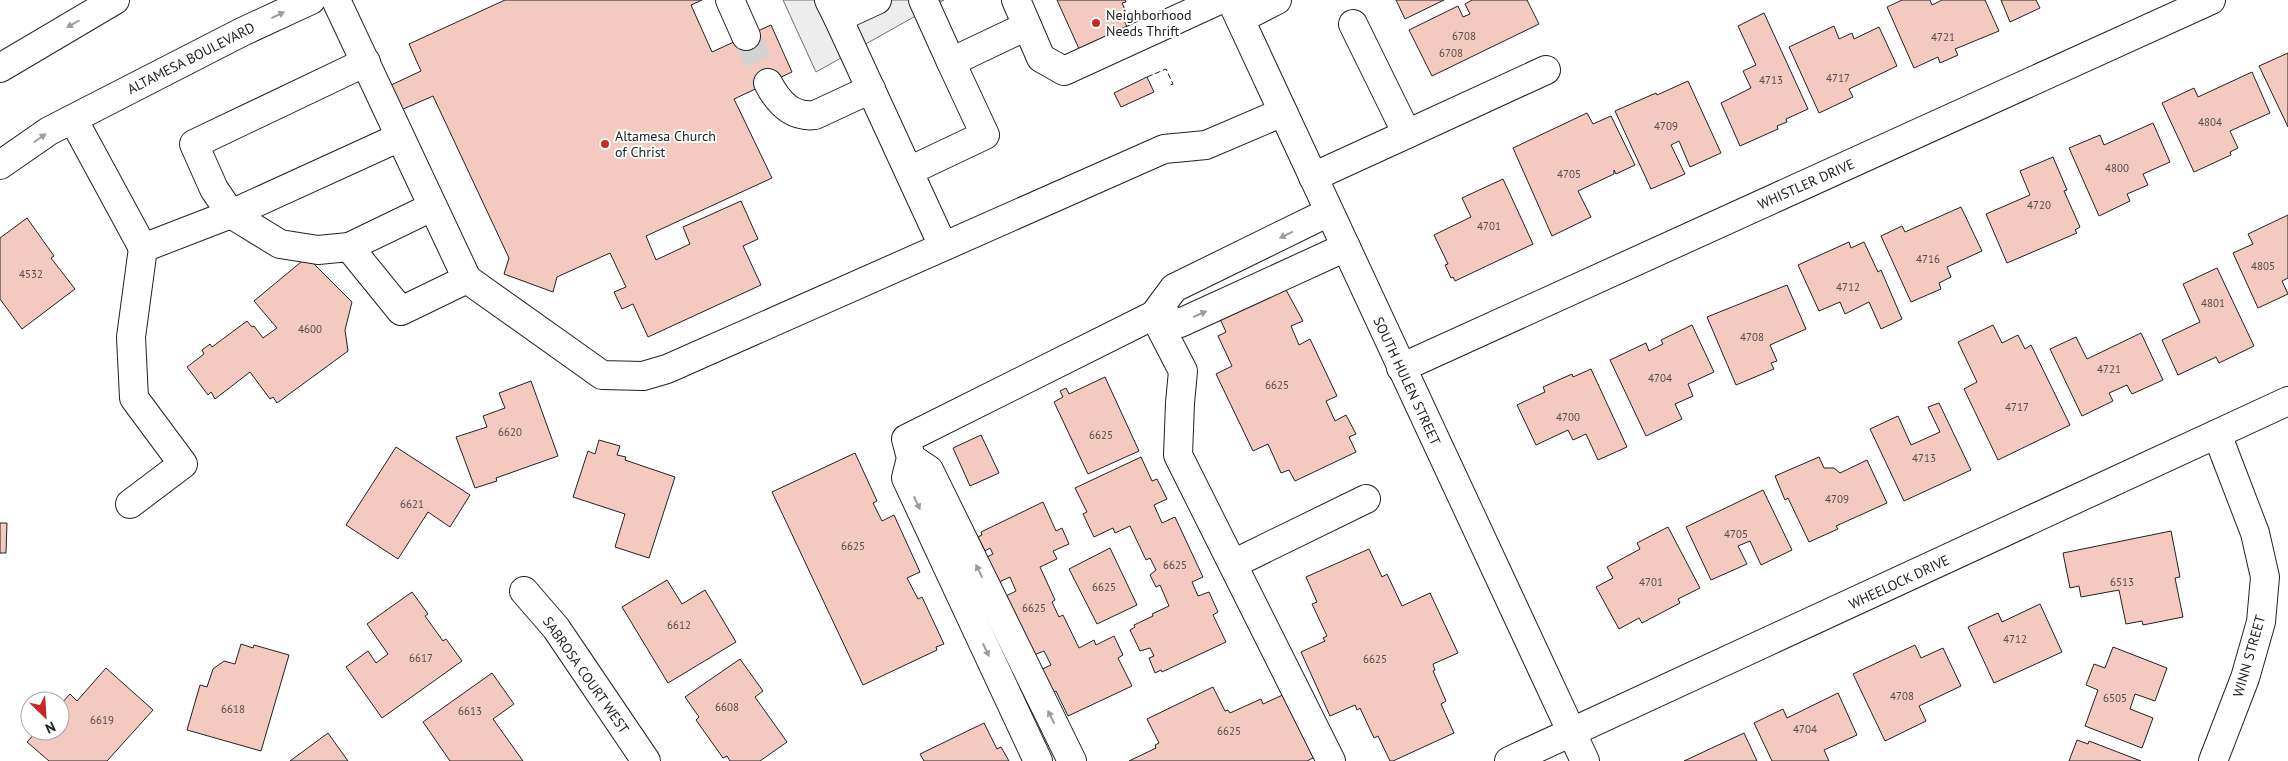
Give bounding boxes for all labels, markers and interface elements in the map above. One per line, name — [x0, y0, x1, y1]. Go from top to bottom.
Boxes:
place label: Neighborhood Needs Thrift — [1106, 6, 1191, 40]
one-way arrow — [271, 11, 285, 19]
marker: Neighborhood Needs Thrift — [1090, 17, 1102, 29]
street label: ALTAMESA BOULEVARD — [124, 18, 258, 98]
one-way arrow — [66, 20, 79, 29]
house number: 6708 — [1452, 29, 1476, 43]
house number: 4721 — [1931, 30, 1955, 44]
house number: 6708 — [1439, 46, 1463, 60]
house number: 4717 — [1826, 71, 1850, 85]
house number: 4713 — [1759, 73, 1783, 87]
house number: 4804 — [2198, 115, 2222, 129]
house number: 4709 — [1654, 119, 1678, 133]
place label: Altamesa Church of Christ — [615, 127, 716, 161]
one-way arrow — [33, 133, 47, 143]
marker: Altamesa Church of Christ — [599, 138, 611, 150]
street label: WHISTLER DRIVE — [1755, 155, 1857, 213]
house number: 4800 — [2105, 161, 2129, 175]
house number: 4705 — [1557, 167, 1581, 181]
house number: 4720 — [2027, 198, 2051, 212]
house number: 4701 — [1477, 219, 1501, 233]
one-way arrow — [1279, 231, 1293, 239]
house number: 4716 — [1916, 252, 1940, 266]
house number: 4805 — [2251, 259, 2275, 273]
house number: 4532 — [19, 267, 43, 281]
house number: 4712 — [1836, 280, 1860, 294]
house number: 4801 — [2201, 296, 2225, 310]
one-way arrow — [1193, 310, 1207, 318]
street label: SOUTH HULEN STREET — [1369, 314, 1445, 448]
house number: 4600 — [298, 322, 322, 336]
house number: 4708 — [1740, 330, 1764, 344]
house number: 4721 — [2097, 362, 2121, 376]
house number: 4704 — [1648, 371, 1672, 385]
house number: 6625 — [1265, 378, 1289, 392]
house number: 4717 — [2005, 400, 2029, 414]
house number: 4700 — [1556, 410, 1580, 424]
house number: 6620 — [498, 425, 522, 439]
house number: 6625 — [1089, 428, 1113, 442]
house number: 4713 — [1912, 451, 1936, 465]
house number: 4709 — [1825, 492, 1849, 506]
one-way arrow — [913, 496, 921, 510]
house number: 6621 — [400, 497, 424, 511]
house number: 4705 — [1724, 527, 1748, 541]
house number: 6625 — [841, 539, 865, 553]
street label: WHEELOCK DRIVE — [1846, 551, 1952, 613]
house number: 6625 — [1163, 558, 1187, 572]
one-way arrow — [975, 564, 983, 578]
house number: 4701 — [1639, 575, 1663, 589]
house number: 6513 — [2110, 575, 2134, 589]
house number: 6625 — [1092, 580, 1116, 594]
house number: 6625 — [1022, 601, 1046, 615]
street label: SABROSA COURT WEST — [539, 613, 633, 737]
street label: WINN STREET — [2229, 613, 2269, 699]
house number: 6612 — [667, 618, 691, 632]
house number: 4712 — [2003, 632, 2027, 646]
one-way arrow — [982, 643, 990, 657]
house number: 6617 — [409, 651, 433, 665]
house number: 6625 — [1363, 652, 1387, 666]
house number: 4708 — [1890, 689, 1914, 703]
north arrow — [20, 691, 70, 741]
house number: 6505 — [2103, 691, 2127, 705]
house number: 6608 — [715, 700, 739, 714]
house number: 6618 — [221, 702, 245, 716]
house number: 6613 — [458, 704, 482, 718]
one-way arrow — [1047, 710, 1055, 724]
house number: 6619 — [90, 713, 114, 727]
text: N — [43, 718, 58, 738]
house number: 4704 — [1793, 722, 1817, 736]
house number: 6625 — [1217, 724, 1241, 738]

